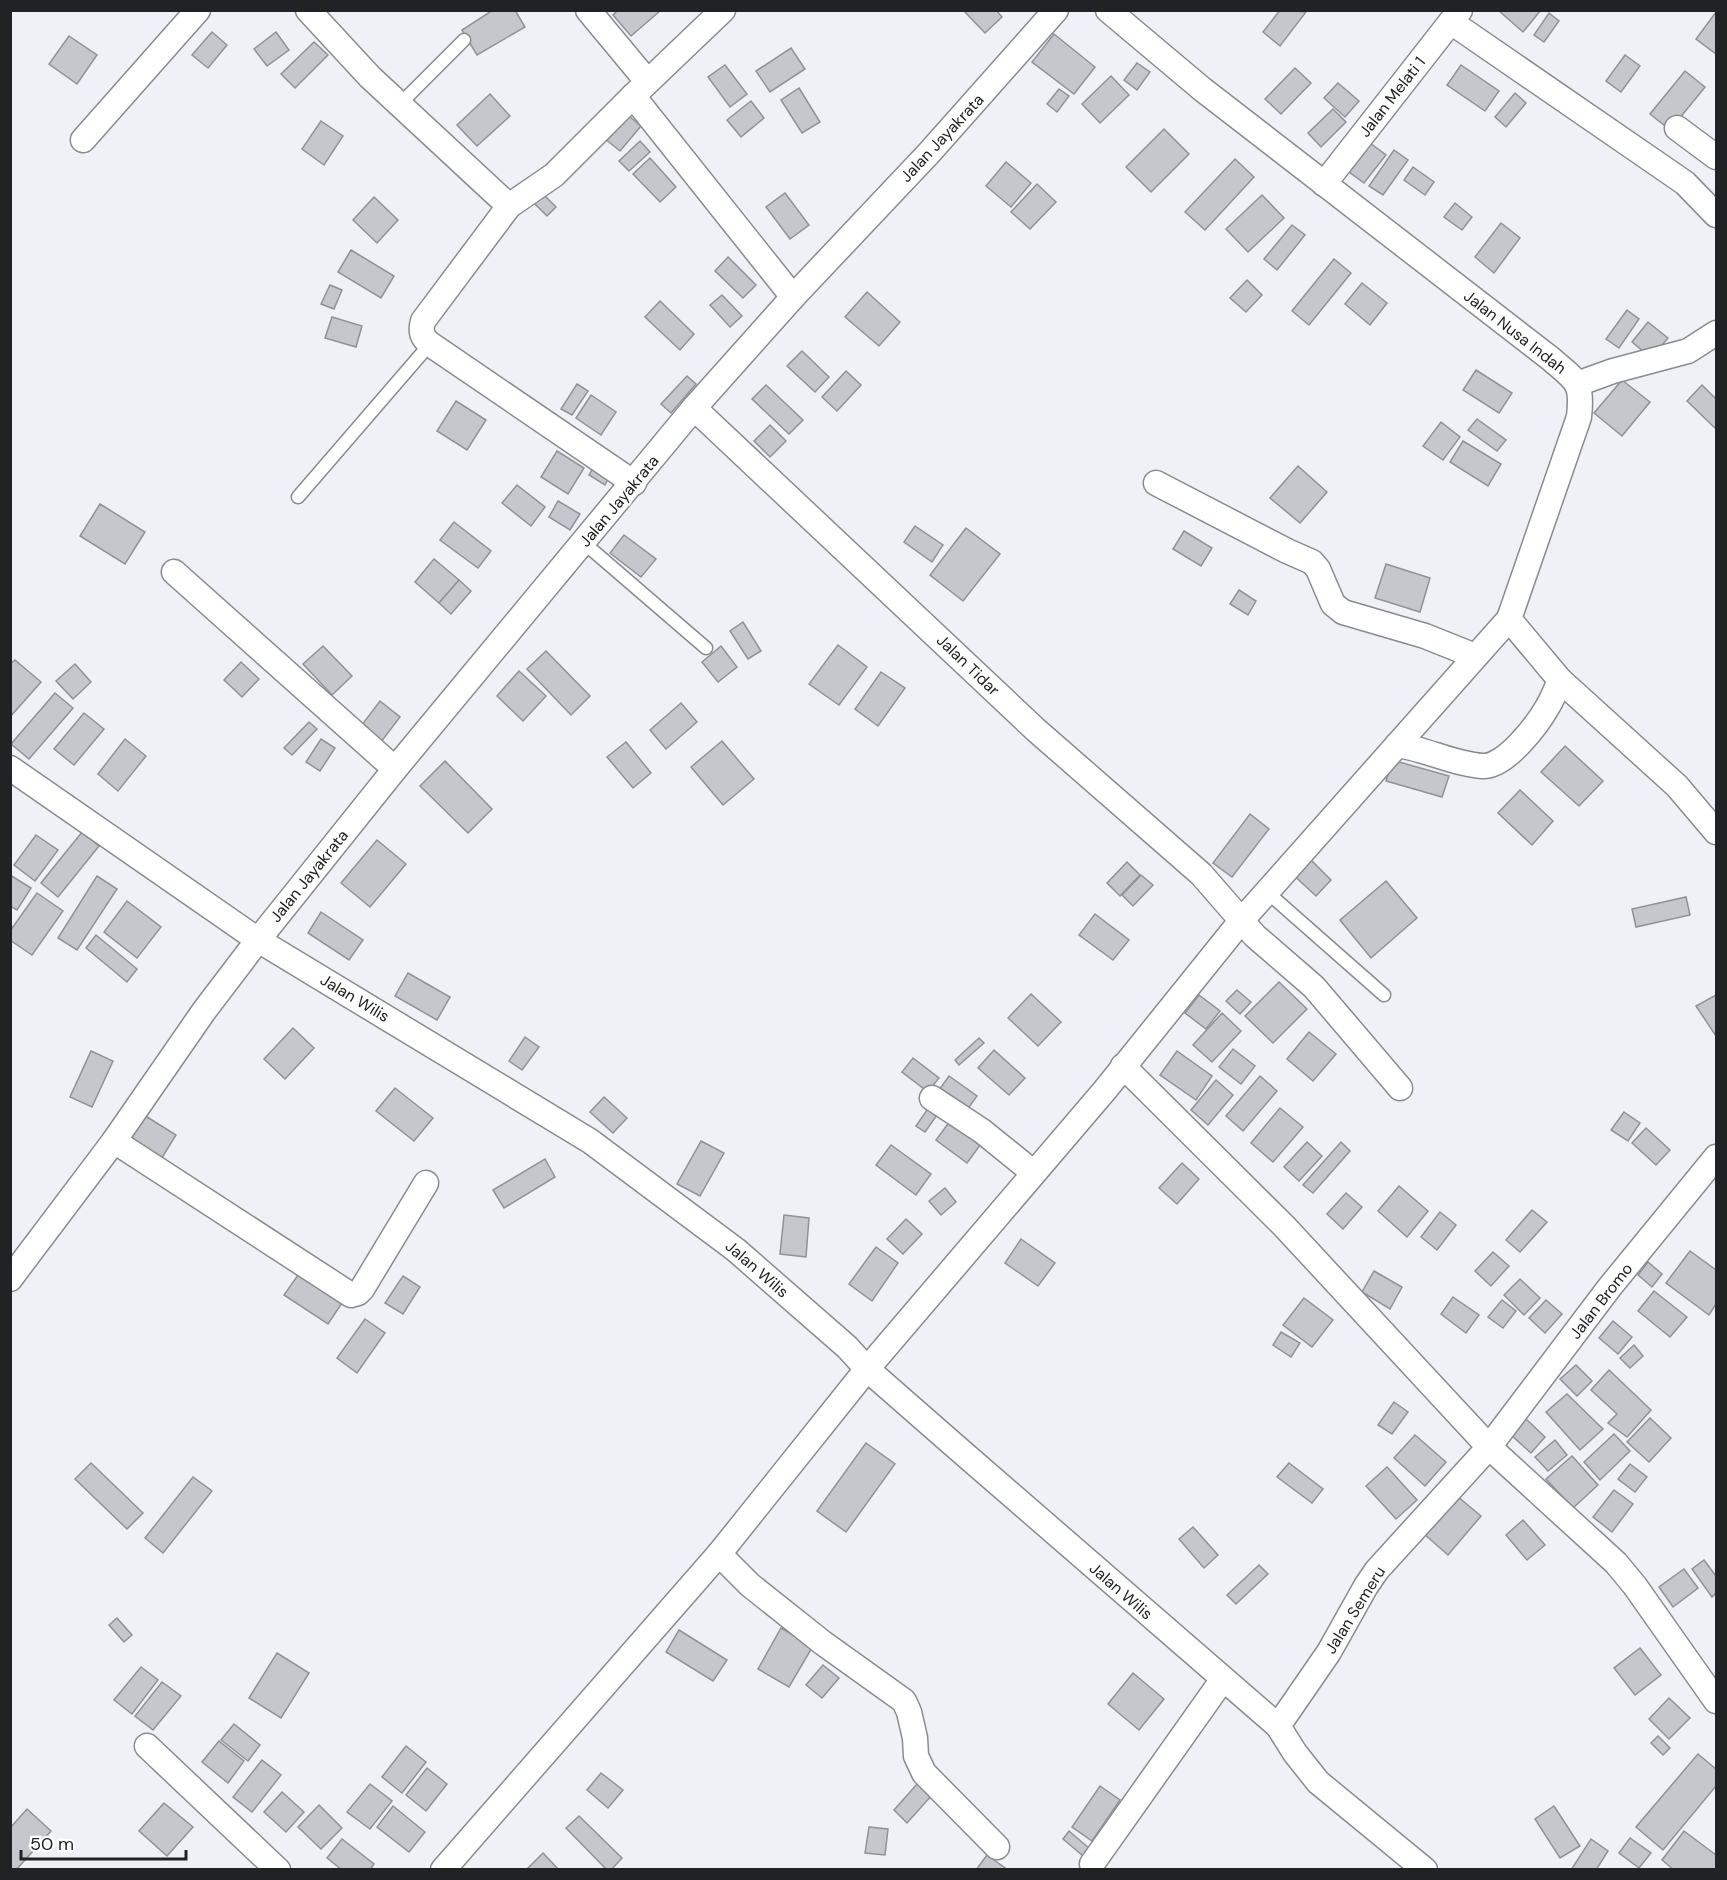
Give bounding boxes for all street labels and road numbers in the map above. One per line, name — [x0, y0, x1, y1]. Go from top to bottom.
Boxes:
street label: Jalan Melati 1 — [1354, 53, 1430, 141]
street label: Jalan Jayakrata — [896, 89, 988, 187]
street label: Jalan Nusa Indah — [1459, 285, 1571, 379]
street label: Jalan Jayakrata — [574, 451, 664, 551]
street label: Jalan Tidar — [932, 630, 1004, 700]
street label: Jalan Jayakrata — [265, 825, 353, 927]
street label: Jalan Wilis — [317, 969, 393, 1027]
street label: Jalan Wilis — [721, 1236, 793, 1302]
street label: Jalan Bromo — [1565, 1259, 1637, 1343]
street label: Jalan Wilis — [1085, 1558, 1157, 1624]
street label: Jalan Semeru — [1320, 1562, 1390, 1658]

